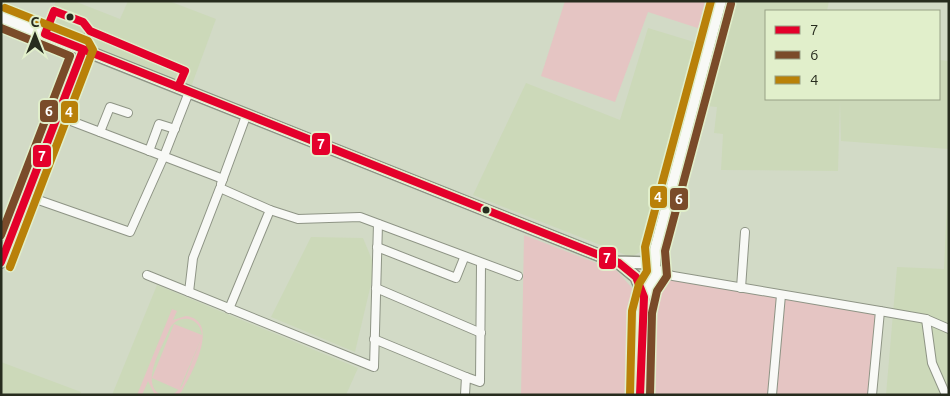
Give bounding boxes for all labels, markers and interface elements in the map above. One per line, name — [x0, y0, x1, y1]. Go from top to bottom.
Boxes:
north arrow — [10, 10, 60, 60]
legend — [765, 10, 940, 100]
unlabelled marker — [65, 12, 75, 22]
text: С — [31, 14, 40, 30]
text: 7 — [810, 21, 818, 38]
text: 6 — [810, 46, 818, 63]
text: 4 — [810, 71, 818, 88]
line badge: 6 — [39, 99, 59, 123]
line badge: 4 — [60, 100, 79, 124]
text: 6 — [45, 103, 53, 119]
text: 4 — [65, 104, 73, 120]
line badge: 7 — [311, 132, 331, 156]
text: 7 — [317, 136, 325, 152]
line badge: 7 — [32, 144, 52, 168]
text: 7 — [38, 148, 46, 164]
line badge: 4 — [649, 185, 668, 209]
line badge: 6 — [669, 187, 689, 211]
text: 4 — [654, 189, 662, 205]
text: 6 — [675, 191, 683, 207]
unlabelled marker — [481, 205, 491, 215]
line badge: 7 — [598, 246, 617, 270]
text: 7 — [603, 250, 611, 266]

